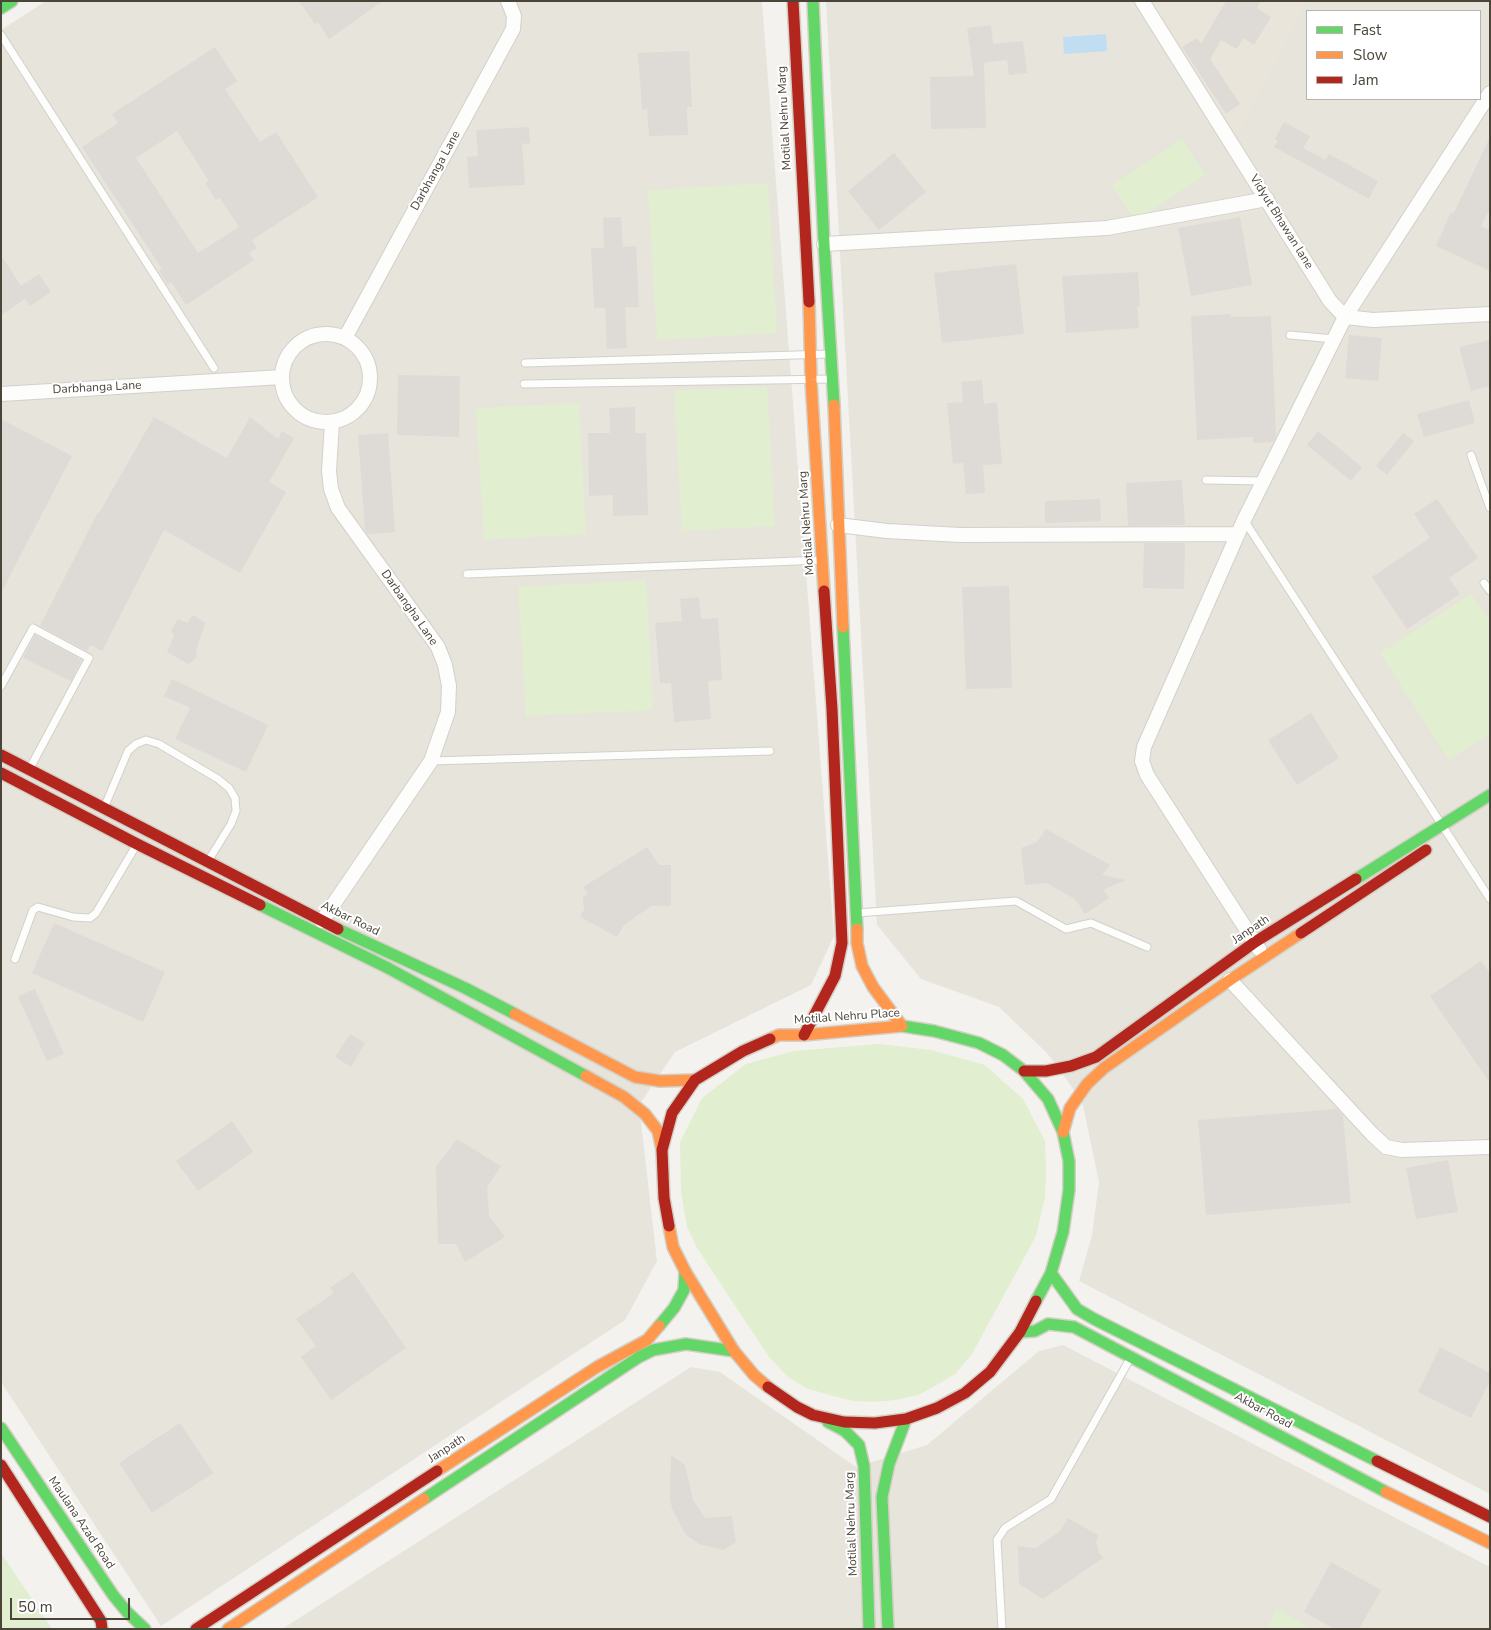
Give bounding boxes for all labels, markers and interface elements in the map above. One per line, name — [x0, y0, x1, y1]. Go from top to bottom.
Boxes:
legend — [1306, 10, 1481, 100]
text: Fast — [1353, 20, 1381, 40]
text: Slow — [1353, 45, 1387, 65]
street label: Motilal Nehru Marg — [775, 65, 795, 171]
text: Jam — [1353, 70, 1379, 90]
street label: Darbhanga Lane — [408, 129, 464, 213]
street label: Vidyut Bhawan lane — [1246, 172, 1316, 272]
street label: Darbhanga Lane — [52, 378, 142, 398]
street label: Motilal Nehru Marg — [796, 470, 818, 576]
street label: Darbangha Lane — [378, 567, 440, 649]
street label: Akbar Road — [318, 899, 382, 939]
street label: Janpath — [1230, 912, 1272, 948]
street label: Motilal Nehru Place — [794, 1006, 900, 1028]
street label: Akbar Road — [1232, 1390, 1294, 1432]
street label: Janpath — [426, 1432, 468, 1466]
street label: Motilal Nehru Marg — [843, 1472, 861, 1576]
street label: Maulana Azad Road — [45, 1474, 117, 1572]
scale bar — [12, 1588, 132, 1620]
text: 50 m — [18, 1597, 53, 1617]

